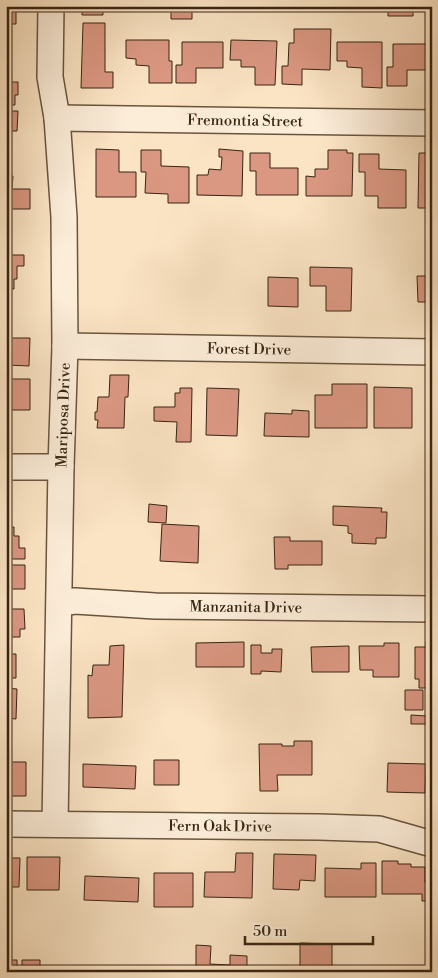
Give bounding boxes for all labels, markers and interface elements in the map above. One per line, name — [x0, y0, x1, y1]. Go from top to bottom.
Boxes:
street label: Fremontia Street — [187, 111, 304, 131]
street label: Forest Drive — [207, 339, 291, 360]
street label: Mariposa Drive — [52, 362, 75, 468]
street label: Manzanita Drive — [189, 597, 302, 618]
street label: Fern Oak Drive — [168, 817, 272, 837]
scale bar — [245, 913, 373, 945]
text: 50 m — [253, 922, 287, 941]

